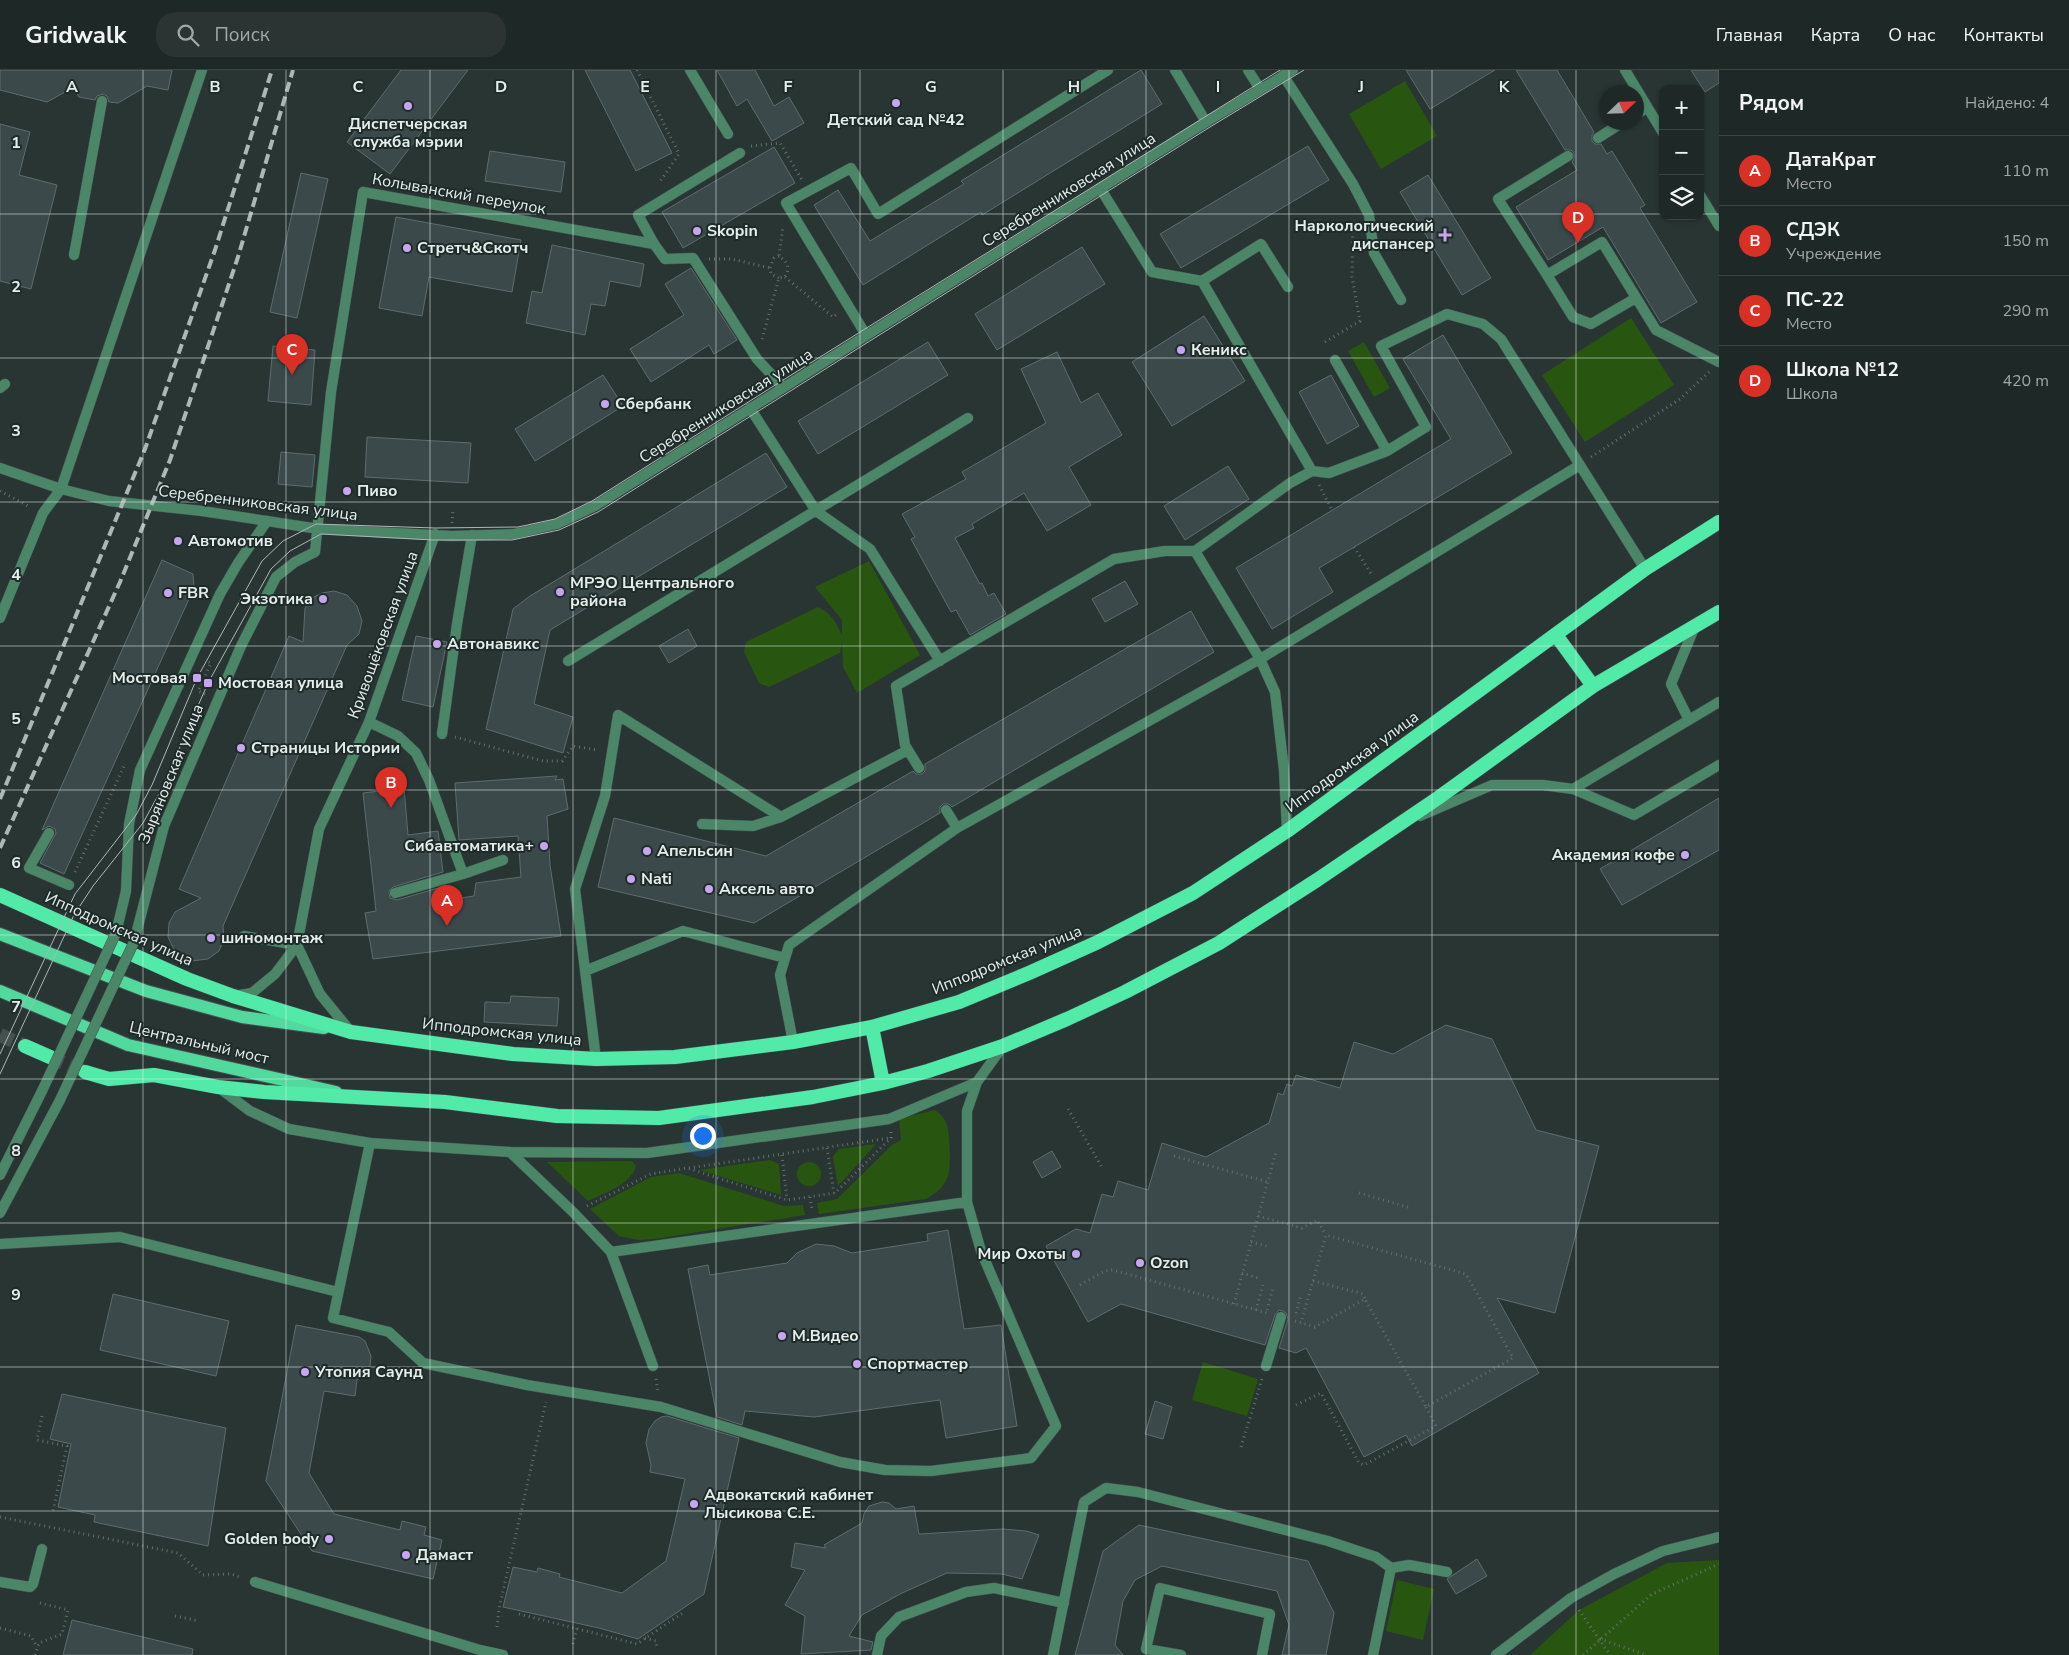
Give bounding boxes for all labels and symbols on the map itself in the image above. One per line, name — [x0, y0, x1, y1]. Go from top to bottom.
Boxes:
text: A — [66, 76, 78, 98]
text: B — [209, 76, 221, 98]
text: C — [353, 76, 364, 98]
text: D — [495, 76, 507, 98]
text: E — [640, 76, 650, 98]
text: F — [784, 76, 793, 98]
text: G — [925, 76, 937, 98]
text: H — [1068, 76, 1080, 98]
text: I — [1216, 76, 1220, 98]
text: J — [1357, 76, 1364, 98]
text: K — [1499, 76, 1511, 98]
north arrow — [1599, 85, 1644, 130]
marker: Детский сад №42 — [890, 97, 902, 109]
marker: Диспетчерская служба мэрии — [402, 100, 414, 112]
place label: Детский сад №42 — [827, 109, 965, 131]
place label: Диспетчерская служба мэрии — [349, 113, 467, 153]
street label: Серебренниковская улица — [978, 127, 1160, 253]
text: 1 — [11, 132, 21, 154]
street label: Колыванский переулок — [370, 168, 548, 220]
pin: D — [1562, 202, 1594, 243]
place label: Наркологический диспансер — [1295, 215, 1434, 255]
place label: Skopin — [707, 220, 758, 242]
marker: Skopin — [691, 225, 703, 237]
marker: Наркологический диспансер — [1438, 228, 1452, 242]
place label: Стретч&Скотч — [417, 237, 529, 259]
marker: Стретч&Скотч — [401, 242, 413, 254]
text: 2 — [11, 276, 21, 298]
pin: C — [276, 334, 308, 375]
place label: Кеникс — [1191, 339, 1247, 361]
street label: Серебренниковская улица — [635, 343, 817, 469]
marker: Кеникс — [1175, 344, 1187, 356]
place label: Сбербанк — [615, 393, 692, 415]
marker: Сбербанк — [599, 398, 611, 410]
text: 3 — [11, 420, 21, 442]
street label: Серебренниковская улица — [157, 480, 359, 526]
place label: Пиво — [357, 480, 397, 502]
marker: Пиво — [341, 485, 353, 497]
place label: Автомотив — [188, 530, 273, 552]
marker: Автомотив — [172, 535, 184, 547]
street label: Кривощёковская улица — [342, 548, 424, 722]
text: 4 — [11, 564, 21, 586]
place label: МРЭО Центрального района — [570, 572, 734, 612]
place label: FBR — [178, 582, 209, 604]
marker: МРЭО Центрального района — [554, 586, 566, 598]
marker: FBR — [162, 587, 174, 599]
place label: Экзотика — [240, 588, 313, 610]
marker: Экзотика — [317, 593, 329, 605]
place label: Автонавикс — [447, 633, 539, 655]
marker: Автонавикс — [431, 638, 443, 650]
place label: Мостовая — [112, 667, 187, 689]
marker: Мостовая — [191, 672, 203, 684]
place label: Мостовая улица — [218, 672, 344, 694]
marker: Мостовая улица — [202, 677, 214, 689]
street label: Зыряновская улица — [133, 701, 209, 847]
street label: Ипподромская улица — [1281, 706, 1423, 818]
text: 5 — [11, 708, 21, 730]
place label: Страницы Истории — [251, 737, 400, 759]
marker: Страницы Истории — [235, 742, 247, 754]
pin: B — [375, 767, 407, 808]
place label: Сибавтоматика+ — [404, 835, 534, 857]
marker: Сибавтоматика+ — [538, 840, 550, 852]
place label: Апельсин — [657, 840, 733, 862]
place label: Академия кофе — [1552, 844, 1675, 866]
marker: Апельсин — [641, 845, 653, 857]
marker: Академия кофе — [1679, 849, 1691, 861]
text: 6 — [11, 852, 21, 874]
place label: Nati — [641, 868, 672, 890]
marker: Nati — [625, 873, 637, 885]
place label: Аксель авто — [719, 878, 814, 900]
marker: Аксель авто — [703, 883, 715, 895]
pin: A — [431, 885, 463, 926]
street label: Ипподромская улица — [41, 886, 197, 972]
street label: Ипподромская улица — [929, 920, 1085, 1000]
place label: шиномонтаж — [221, 927, 324, 949]
marker: шиномонтаж — [205, 932, 217, 944]
text: 7 — [11, 996, 21, 1018]
street label: Ипподромская улица — [421, 1013, 583, 1051]
street label: Центральный мост — [127, 1016, 272, 1070]
your location — [690, 1123, 716, 1149]
text: 8 — [11, 1140, 21, 1162]
place label: Мир Охоты — [978, 1243, 1066, 1265]
marker: Мир Охоты — [1070, 1248, 1082, 1260]
place label: Ozon — [1150, 1252, 1189, 1274]
marker: Ozon — [1134, 1257, 1146, 1269]
text: 9 — [11, 1284, 21, 1306]
place label: М.Видео — [792, 1325, 859, 1347]
marker: М.Видео — [776, 1330, 788, 1342]
place label: Спортмастер — [867, 1353, 968, 1375]
marker: Спортмастер — [851, 1358, 863, 1370]
place label: Утопия Саунд — [314, 1361, 423, 1383]
marker: Утопия Саунд — [299, 1366, 311, 1378]
place label: Адвокатский кабинет Лысикова С.Е. — [704, 1484, 874, 1524]
marker: Адвокатский кабинет Лысикова С.Е. — [688, 1498, 700, 1510]
place label: Golden body — [224, 1528, 320, 1550]
marker: Golden body — [323, 1533, 335, 1545]
place label: Дамаст — [416, 1544, 473, 1566]
marker: Дамаст — [400, 1549, 412, 1561]

